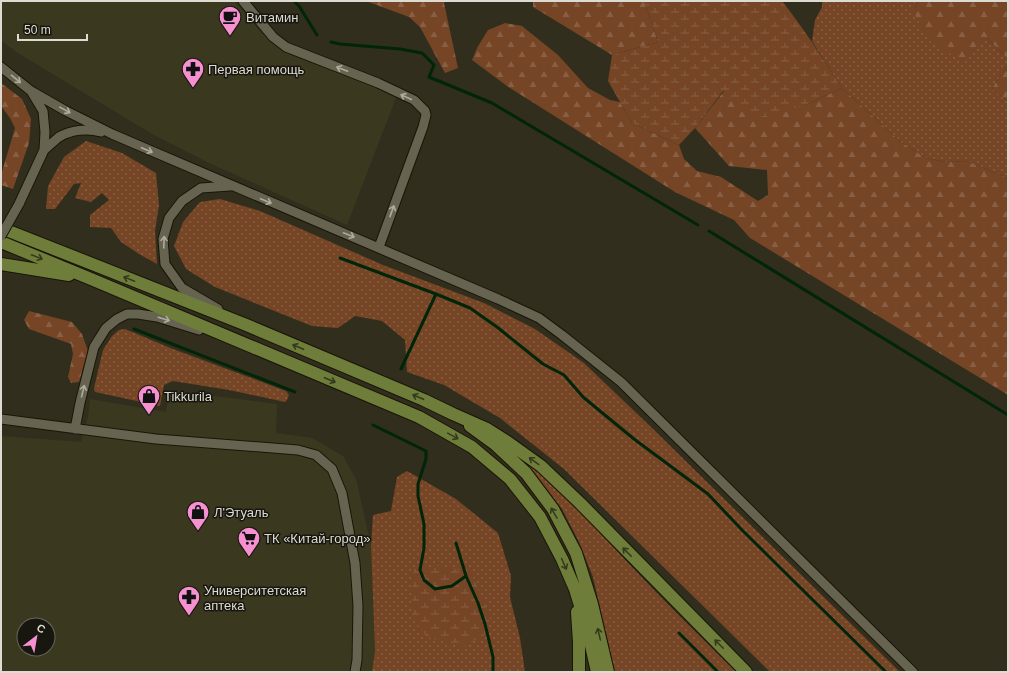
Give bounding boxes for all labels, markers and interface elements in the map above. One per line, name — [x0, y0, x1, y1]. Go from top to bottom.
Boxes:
cafe icon: Витамин — [217, 4, 243, 37]
place label: Витамин — [246, 10, 298, 25]
scale bar — [18, 16, 87, 42]
text: 50 m — [24, 23, 51, 37]
pharmacy icon: Первая помощь — [180, 56, 206, 89]
place label: Первая помощь — [208, 62, 305, 77]
one-way arrow — [337, 65, 349, 73]
one-way arrow — [10, 74, 21, 83]
one-way arrow — [400, 93, 412, 100]
one-way arrow — [58, 106, 70, 114]
one-way arrow — [141, 147, 153, 154]
one-way arrow — [260, 197, 272, 205]
one-way arrow — [389, 205, 397, 217]
one-way arrow — [343, 232, 355, 239]
one-way arrow — [160, 236, 168, 249]
one-way arrow — [31, 254, 43, 261]
one-way arrow — [124, 274, 136, 282]
one-way arrow — [157, 316, 170, 323]
one-way arrow — [292, 343, 304, 350]
one-way arrow — [323, 376, 335, 384]
shop icon: Tikkurila — [136, 383, 162, 416]
one-way arrow — [80, 385, 88, 398]
place label: Tikkurila — [164, 389, 213, 404]
one-way arrow — [412, 393, 424, 401]
one-way arrow — [447, 433, 459, 441]
one-way arrow — [529, 457, 540, 465]
shop icon: Л'Этуаль — [185, 499, 211, 532]
place label: Л'Этуаль — [214, 505, 269, 520]
one-way arrow — [550, 507, 558, 519]
supermarket icon: ТК «Китай-город» — [236, 525, 262, 558]
place label: ТК «Китай-город» — [264, 531, 371, 546]
one-way arrow — [622, 547, 632, 557]
one-way arrow — [560, 557, 568, 569]
place label: Университетская аптека — [204, 583, 306, 613]
pharmacy icon: Университетская аптека — [176, 584, 202, 617]
north arrow — [16, 617, 56, 657]
text: С — [35, 621, 48, 636]
one-way arrow — [595, 628, 603, 641]
one-way arrow — [714, 639, 724, 649]

